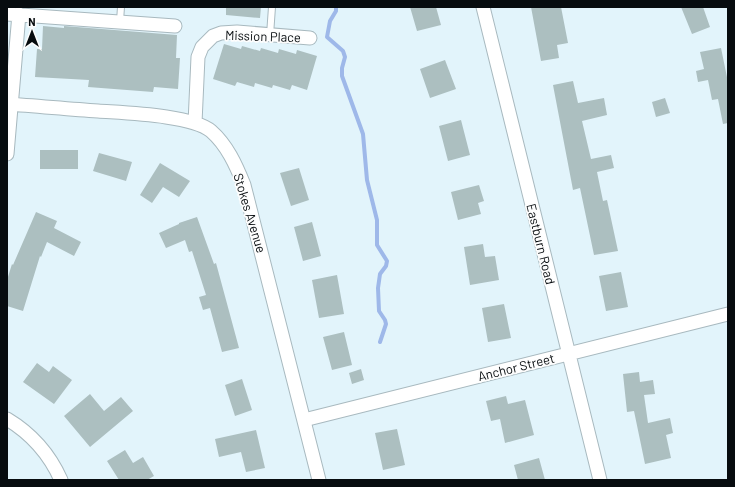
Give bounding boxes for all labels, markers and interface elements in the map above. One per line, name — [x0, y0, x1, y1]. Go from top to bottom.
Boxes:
north arrow — [12, 12, 52, 52]
text: N — [28, 15, 36, 28]
street label: Mission Place — [225, 27, 301, 45]
street label: Stokes Avenue — [230, 171, 270, 255]
street label: Eastburn Road — [523, 202, 559, 286]
street label: Anchor Street — [476, 350, 556, 384]

